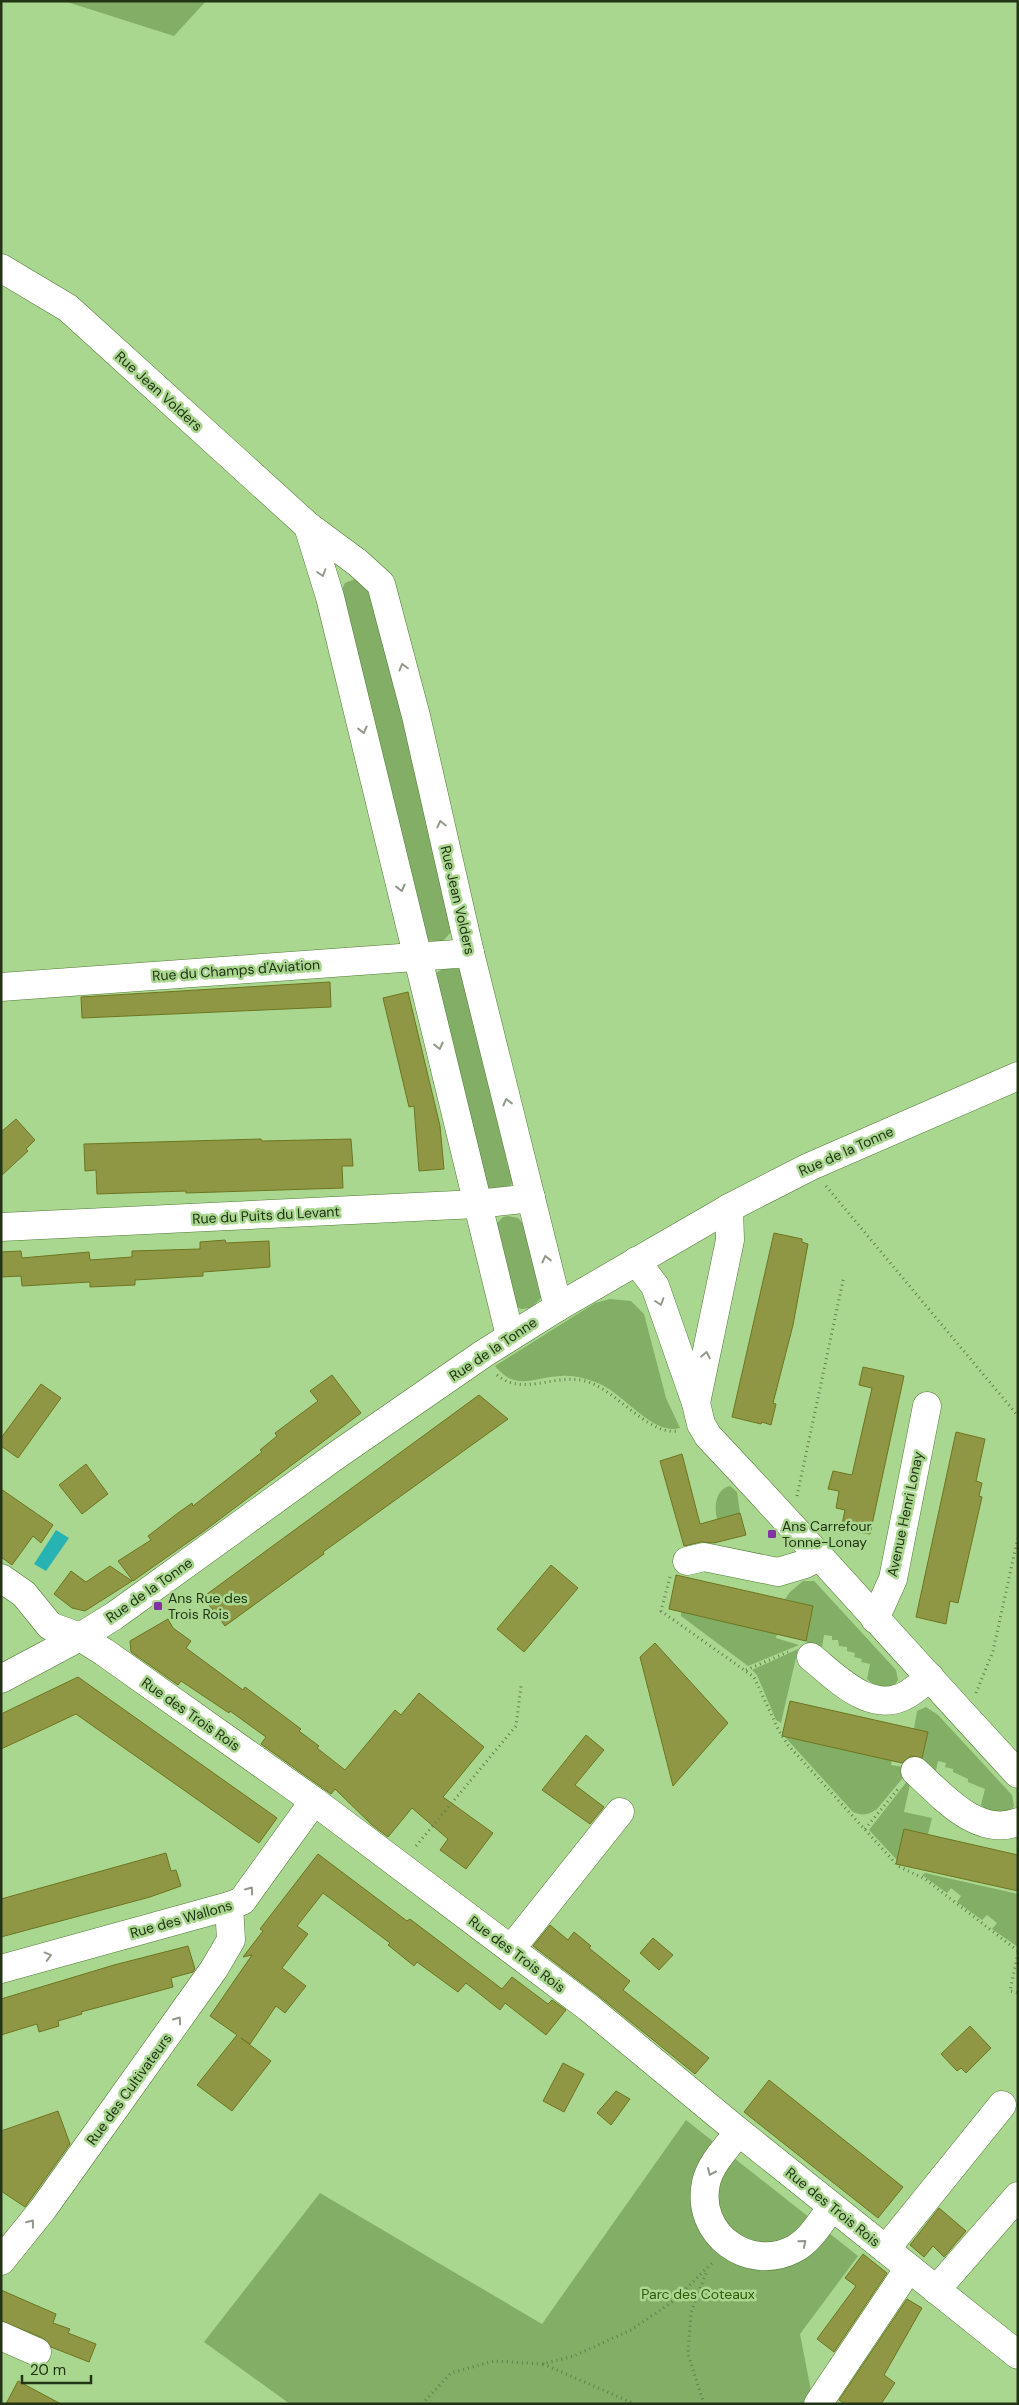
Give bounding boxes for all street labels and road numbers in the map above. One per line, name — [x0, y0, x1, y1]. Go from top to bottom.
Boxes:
street label: Rue Jean Volders — [112, 347, 206, 435]
street label: Rue Jean Volders — [437, 844, 479, 956]
street label: Rue du Champs d'Aviation — [151, 955, 321, 985]
street label: Rue de la Tonne — [796, 1122, 896, 1180]
street label: Rue du Puits du Levant — [192, 1202, 340, 1228]
street label: Rue de la Tonne — [446, 1313, 540, 1385]
street label: Avenue Henri Lonay — [883, 1449, 927, 1578]
street label: Rue de la Tonne — [102, 1553, 196, 1627]
street label: Rue des Trois Rois — [138, 1673, 244, 1755]
street label: Rue des Wallons — [128, 1896, 234, 1942]
street label: Rue des Trois Rois — [465, 1912, 569, 1996]
street label: Rue des Cultivateurs — [82, 2030, 176, 2148]
street label: Rue des Trois Rois — [782, 2163, 884, 2251]

